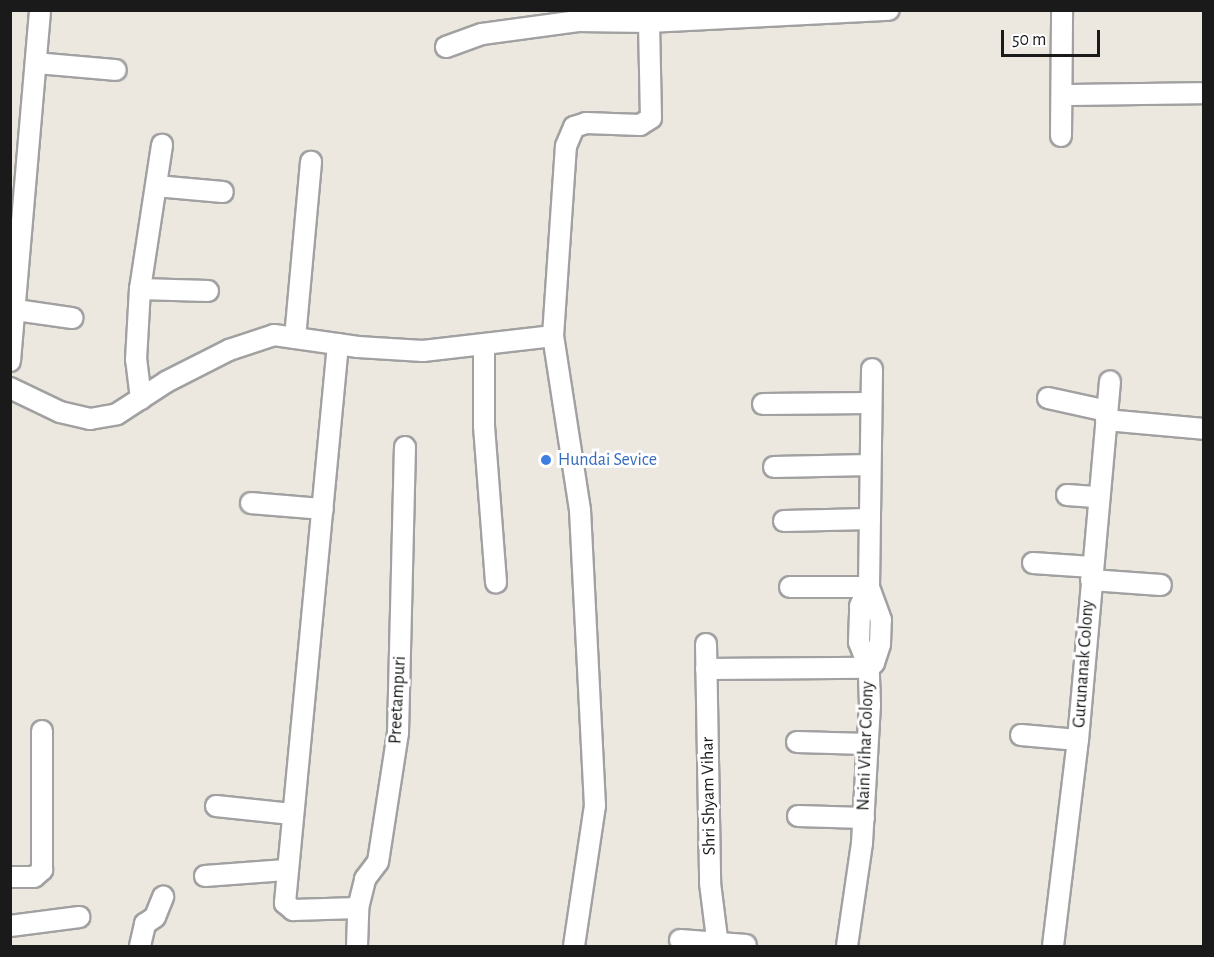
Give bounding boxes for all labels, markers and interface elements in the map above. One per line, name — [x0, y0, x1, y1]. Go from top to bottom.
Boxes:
scale bar — [1004, 18, 1103, 56]
text: 50 m — [1012, 31, 1046, 49]
place label: Hundai Sevice — [558, 449, 657, 471]
marker: Hundai Sevice — [539, 453, 553, 467]
street label: Gurunanak Colony — [1069, 599, 1099, 729]
street label: Preetampuri — [385, 655, 411, 745]
street label: Naini Vihar Colony — [853, 681, 879, 811]
street label: Shri Shyam Vihar — [697, 736, 721, 856]

